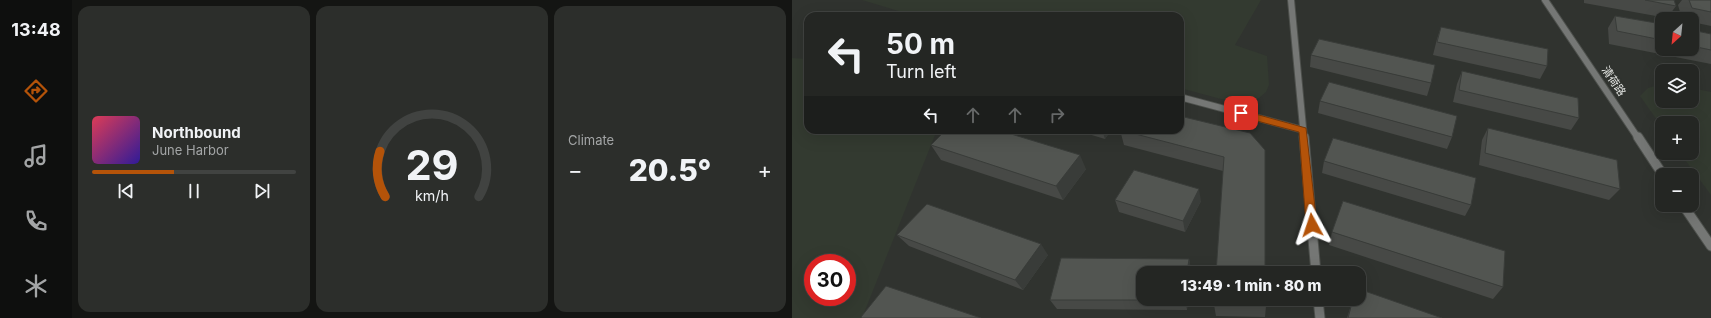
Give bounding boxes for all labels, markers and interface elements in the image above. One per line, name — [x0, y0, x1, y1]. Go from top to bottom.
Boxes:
north arrow — [1655, 12, 1699, 56]
map controls — [1655, 12, 1699, 212]
text: 13:48 — [11, 19, 61, 40]
text: 50 m — [886, 27, 955, 61]
icon: left — [820, 28, 872, 80]
text: Turn left — [886, 61, 956, 82]
street label: 清荷路 — [1599, 63, 1629, 99]
button: layers — [1655, 64, 1699, 108]
icon: directions — [22, 77, 50, 105]
pin — [1224, 96, 1258, 130]
icon: arrive — [1230, 102, 1252, 124]
icon: left — [920, 104, 942, 126]
icon: ahead — [962, 104, 984, 126]
icon: ahead — [1004, 104, 1026, 126]
icon: right — [1046, 104, 1068, 126]
button: + — [1655, 116, 1699, 160]
text: Northbound — [152, 123, 241, 142]
text: Climate — [568, 132, 614, 148]
text: 29 — [405, 140, 459, 190]
icon: music — [22, 142, 50, 170]
text: June Harbor — [152, 142, 229, 158]
text: 20.5° — [629, 152, 711, 188]
text: − — [568, 157, 583, 183]
text: + — [757, 157, 772, 183]
button: − — [1655, 168, 1699, 212]
icon: previous — [115, 180, 137, 202]
icon: pause — [183, 180, 205, 202]
icon: next — [251, 180, 273, 202]
text: km/h — [415, 187, 449, 204]
position arrow — [1291, 204, 1333, 246]
icon: phone — [22, 207, 50, 235]
speed limit sign: 30 — [804, 254, 856, 306]
icon: climate — [22, 272, 50, 300]
text: 13:49 · 1 min · 80 m — [1181, 276, 1321, 295]

